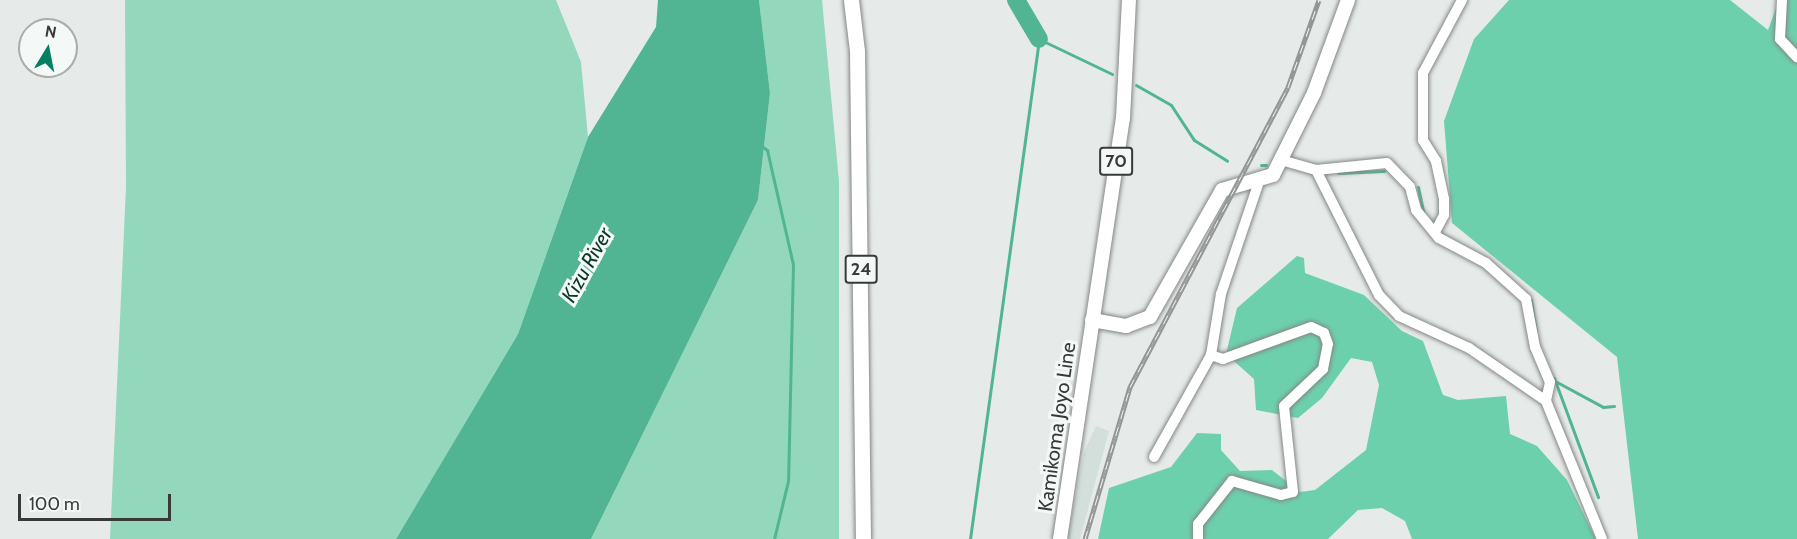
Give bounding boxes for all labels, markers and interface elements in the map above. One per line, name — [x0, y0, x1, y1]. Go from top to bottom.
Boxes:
north arrow — [18, 18, 78, 78]
text: N — [44, 21, 58, 42]
road number: 70 — [1098, 146, 1134, 176]
water label: Kizu River — [556, 223, 618, 307]
road number: 24 — [844, 254, 878, 284]
street label: Kamikoma Joyo Line — [1033, 341, 1081, 513]
scale bar — [21, 482, 174, 520]
text: 100 m — [29, 493, 80, 515]

